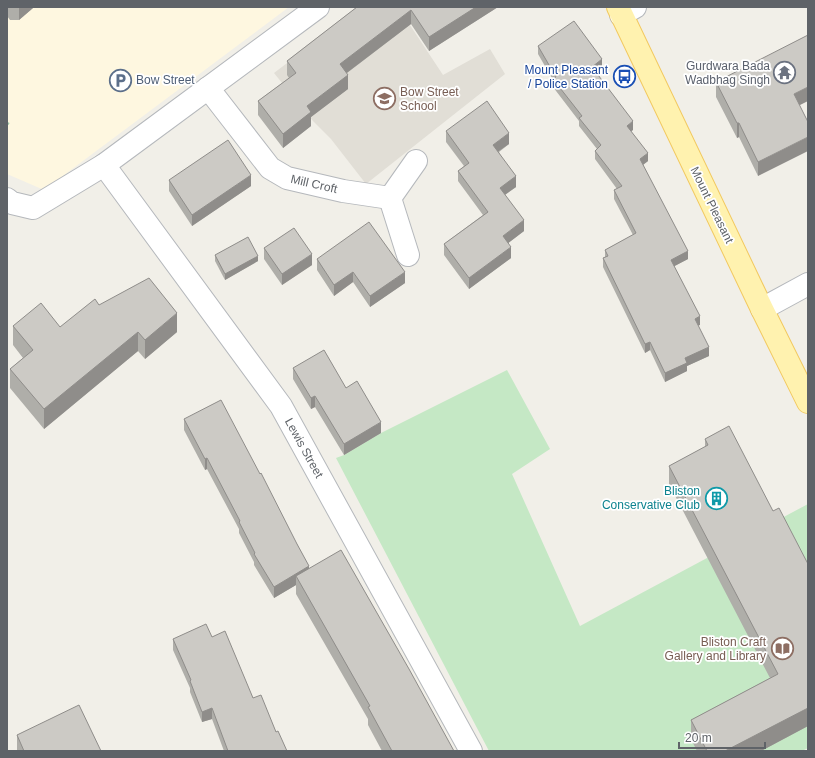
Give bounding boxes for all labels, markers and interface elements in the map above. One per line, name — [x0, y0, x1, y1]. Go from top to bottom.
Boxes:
place label: Gurdwara Bada Wadbhag Singh — [685, 59, 770, 87]
temple icon: Gurdwara Bada Wadbhag Singh — [772, 60, 798, 86]
place label: Mount Pleasant / Police Station — [525, 63, 609, 91]
bus stop icon: Mount Pleasant / Police Station — [611, 64, 637, 90]
parking icon: Bow Street — [108, 67, 134, 93]
place label: Bow Street — [136, 73, 195, 87]
place label: Bow Street School — [400, 85, 459, 113]
school or university icon: Bow Street School — [371, 86, 397, 112]
street label: Mount Pleasant — [687, 164, 737, 246]
street label: Mill Croft — [289, 172, 339, 196]
street label: Lewis Street — [282, 416, 326, 481]
place label: Bliston Conservative Club — [602, 484, 700, 512]
building icon: Bliston Conservative Club — [703, 485, 729, 511]
place label: Bliston Craft Gallery and Library — [665, 635, 767, 663]
library icon: Bliston Craft Gallery and Library — [769, 636, 795, 662]
scale bar — [679, 724, 765, 750]
text: 20 m — [685, 731, 712, 745]

